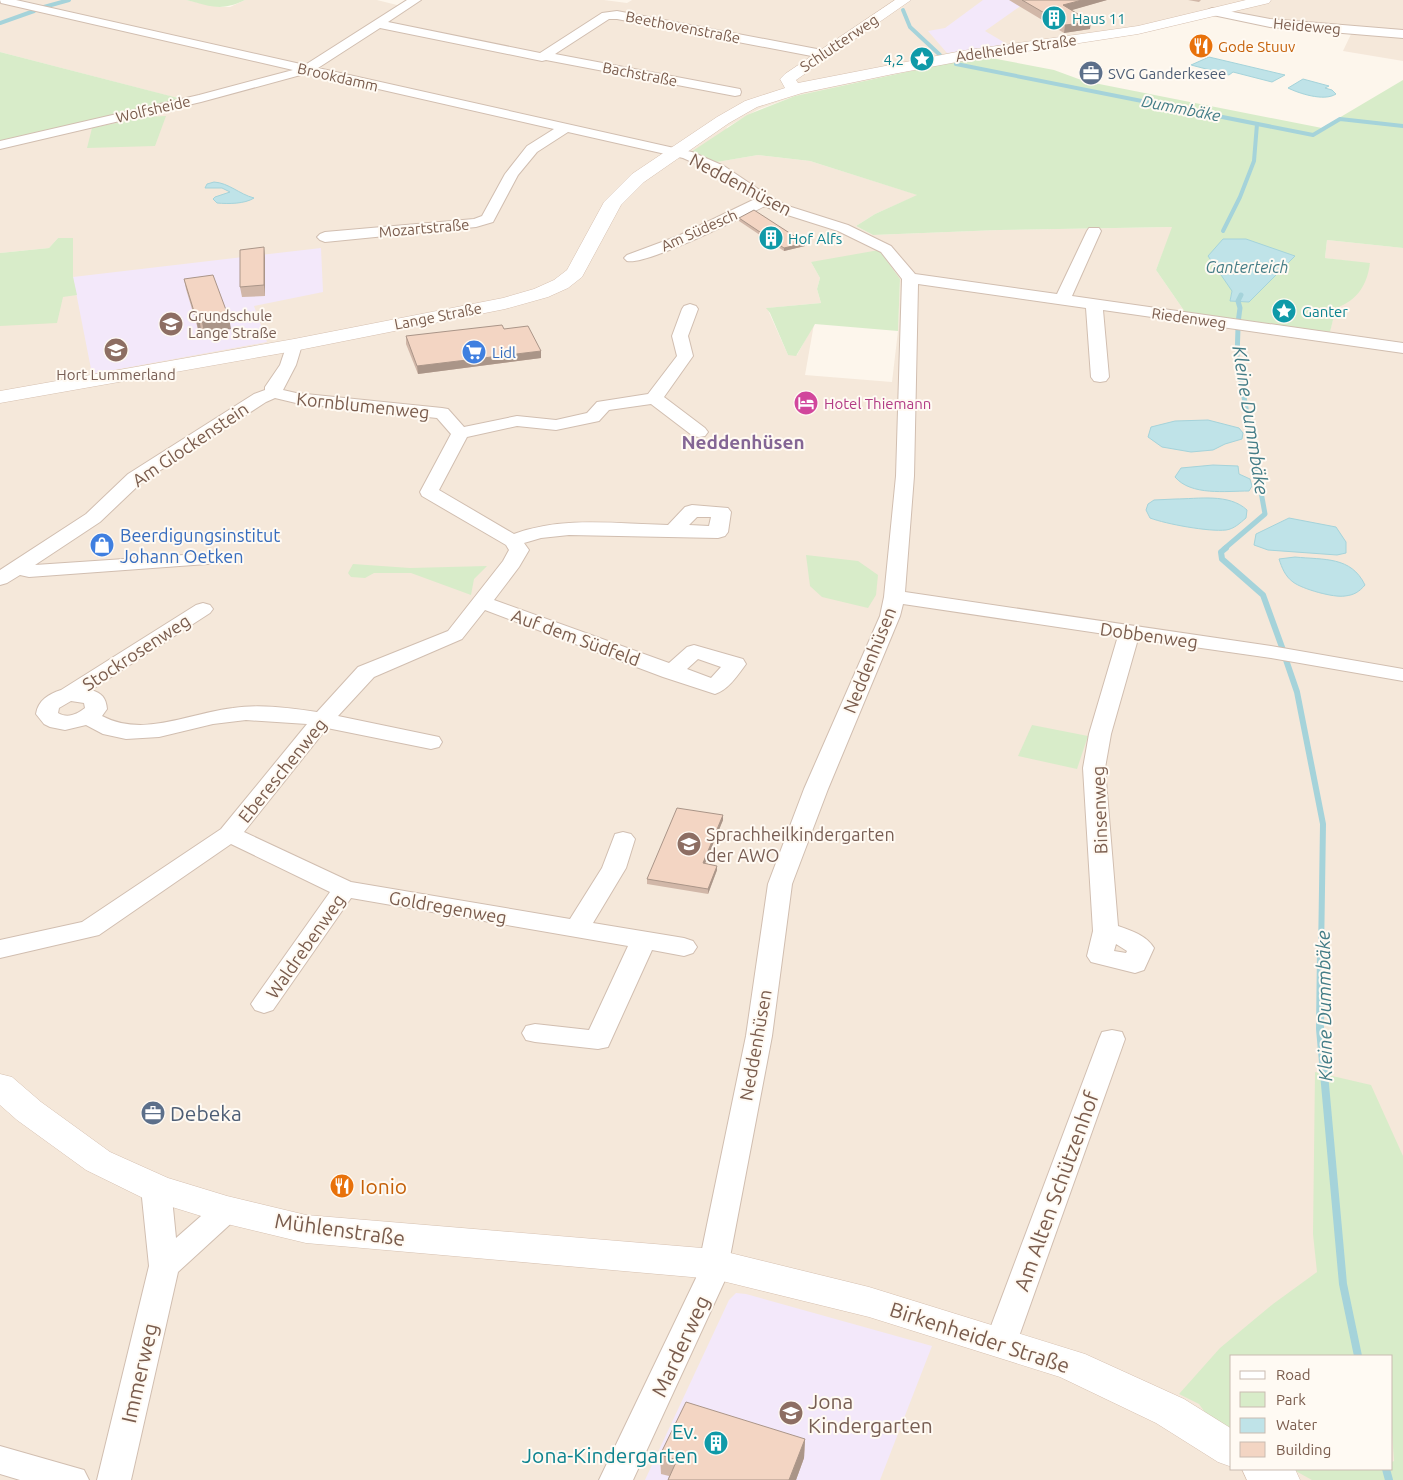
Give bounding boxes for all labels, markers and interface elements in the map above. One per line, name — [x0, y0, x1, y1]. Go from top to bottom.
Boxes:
building icon: Haus 11 — [1041, 5, 1067, 31]
street label: Beethovenstraße — [624, 8, 742, 46]
place label: Haus 11 — [1072, 10, 1126, 27]
street label: Schlutterweg — [797, 11, 881, 75]
street label: Heideweg — [1272, 15, 1342, 37]
street label: Adelheider Straße — [954, 31, 1078, 65]
restaurant icon: Gode Stuuv — [1188, 33, 1214, 59]
place label: Gode Stuuv — [1218, 38, 1296, 55]
place icon: 4,2 — [909, 46, 935, 72]
place label: 4,2 — [883, 51, 904, 68]
street label: Bachstraße — [601, 58, 679, 90]
street label: Brookdamm — [296, 59, 380, 95]
office icon: SVG Ganderkesee — [1078, 60, 1104, 86]
place label: SVG Ganderkesee — [1108, 65, 1226, 82]
street label: Wolfsheide — [114, 92, 192, 126]
water label: Dummbäke — [1140, 92, 1222, 124]
street label: Neddenhüsen — [687, 149, 795, 219]
street label: Am Südesch — [658, 206, 740, 254]
street label: Mozartstraße — [378, 216, 470, 240]
building icon: Hof Alfs — [758, 225, 784, 251]
place label: Hof Alfs — [788, 230, 842, 247]
water label: Ganterteich — [1205, 258, 1289, 276]
place icon: Ganter — [1271, 298, 1297, 324]
street label: Lange Straße — [393, 299, 483, 333]
place label: Ganter — [1302, 303, 1348, 320]
street label: Riedenweg — [1150, 304, 1228, 332]
place label: Grundschule Lange Straße — [188, 307, 277, 341]
school or university icon: Grundschule Lange Straße — [158, 311, 184, 337]
school or university icon: Hort Lummerland — [103, 337, 129, 363]
supermarket icon: Lidl — [461, 339, 487, 365]
place label: Lidl — [492, 344, 516, 361]
water label: Kleine Dummbäke — [1228, 344, 1274, 497]
place label: Hort Lummerland — [56, 366, 176, 383]
street label: Kornblumenweg — [295, 388, 431, 422]
hotel icon: Hotel Thiemann — [793, 390, 819, 416]
place label: Hotel Thiemann — [824, 395, 931, 412]
street label: Am Glockenstein — [128, 398, 252, 490]
district label: Neddenhüsen — [681, 431, 805, 453]
place label: Beerdigungsinstitut Johann Oetken — [120, 525, 280, 566]
shop icon: Beerdigungsinstitut Johann Oetken — [89, 532, 115, 558]
street label: Auf dem Südfeld — [509, 604, 643, 670]
street label: Neddenhüsen — [839, 604, 899, 716]
street label: Stockrosenweg — [79, 610, 193, 694]
street label: Dobbenweg — [1099, 618, 1199, 652]
street label: Ebereschenweg — [234, 714, 330, 826]
street label: Binsenweg — [1087, 766, 1111, 854]
place label: Sprachheilkindergarten der AWO — [706, 824, 895, 865]
school or university icon: Sprachheilkindergarten der AWO — [676, 831, 702, 857]
street label: Goldregenweg — [388, 887, 508, 927]
street label: Waldrebenweg — [262, 890, 348, 1002]
water label: Kleine Dummbäke — [1312, 930, 1336, 1082]
street label: Neddenhüsen — [735, 988, 775, 1102]
street label: Am Alten Schützenhof — [1009, 1087, 1104, 1294]
office icon: Debeka — [140, 1100, 166, 1126]
place label: Debeka — [170, 1101, 242, 1125]
restaurant icon: Ionio — [329, 1173, 355, 1199]
place label: Ionio — [360, 1174, 407, 1198]
street label: Mühlenstraße — [273, 1208, 407, 1250]
street label: Marderweg — [646, 1291, 714, 1401]
street label: Birkenheider Straße — [887, 1297, 1073, 1377]
street label: Immerweg — [116, 1321, 162, 1425]
legend — [1230, 1355, 1393, 1470]
text: Road — [1276, 1366, 1311, 1383]
place label: Jona Kindergarten — [808, 1389, 933, 1437]
text: Park — [1276, 1391, 1306, 1408]
school or university icon: Jona Kindergarten — [778, 1400, 804, 1426]
text: Water — [1276, 1416, 1317, 1433]
place label: Ev. Jona-Kindergarten — [522, 1419, 698, 1467]
building icon: Ev. Jona-Kindergarten — [703, 1430, 729, 1456]
text: Building — [1276, 1441, 1331, 1458]

